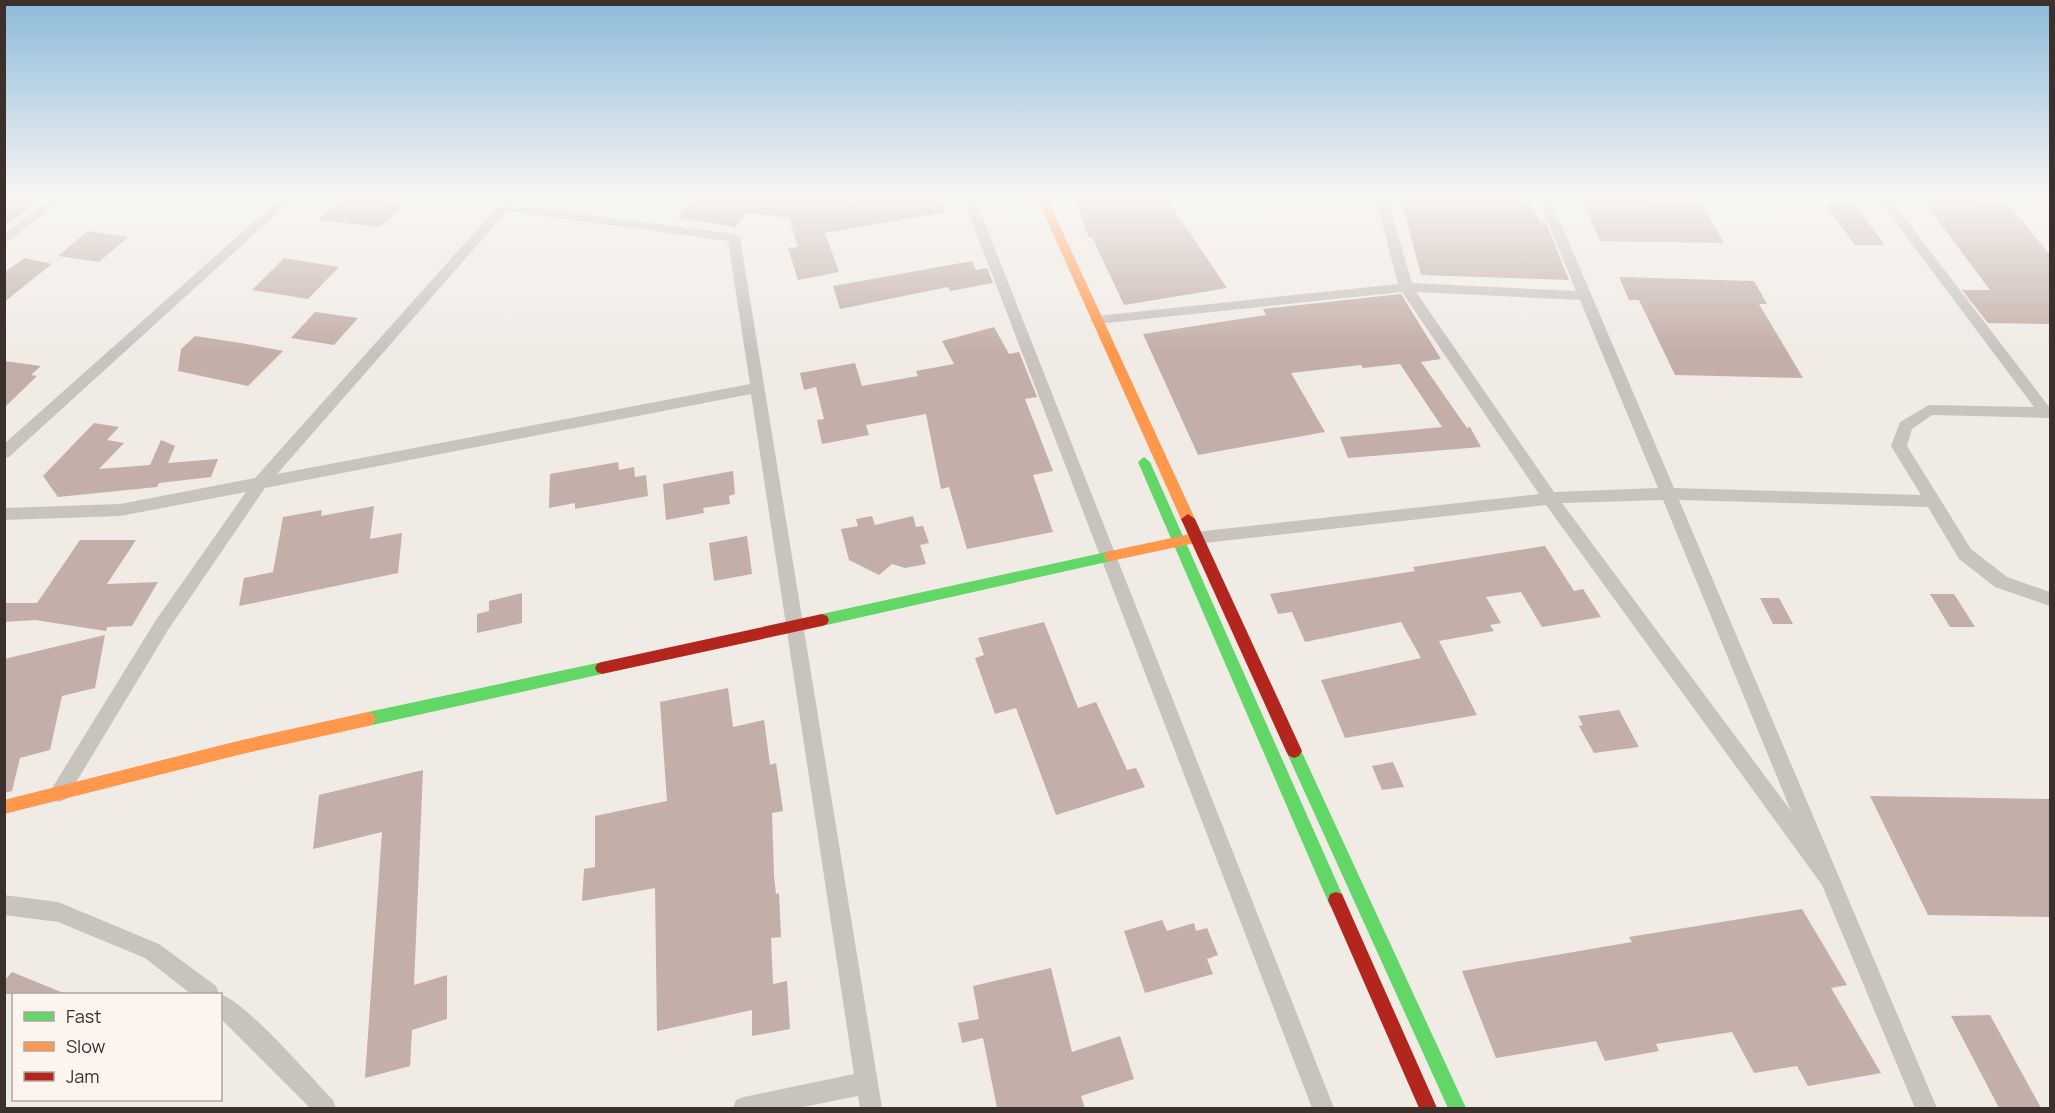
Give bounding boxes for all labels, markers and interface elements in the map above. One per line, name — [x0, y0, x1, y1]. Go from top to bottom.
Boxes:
legend — [12, 993, 222, 1101]
text: Fast — [66, 1004, 101, 1028]
text: Slow — [66, 1034, 106, 1058]
text: Jam — [66, 1064, 100, 1088]

